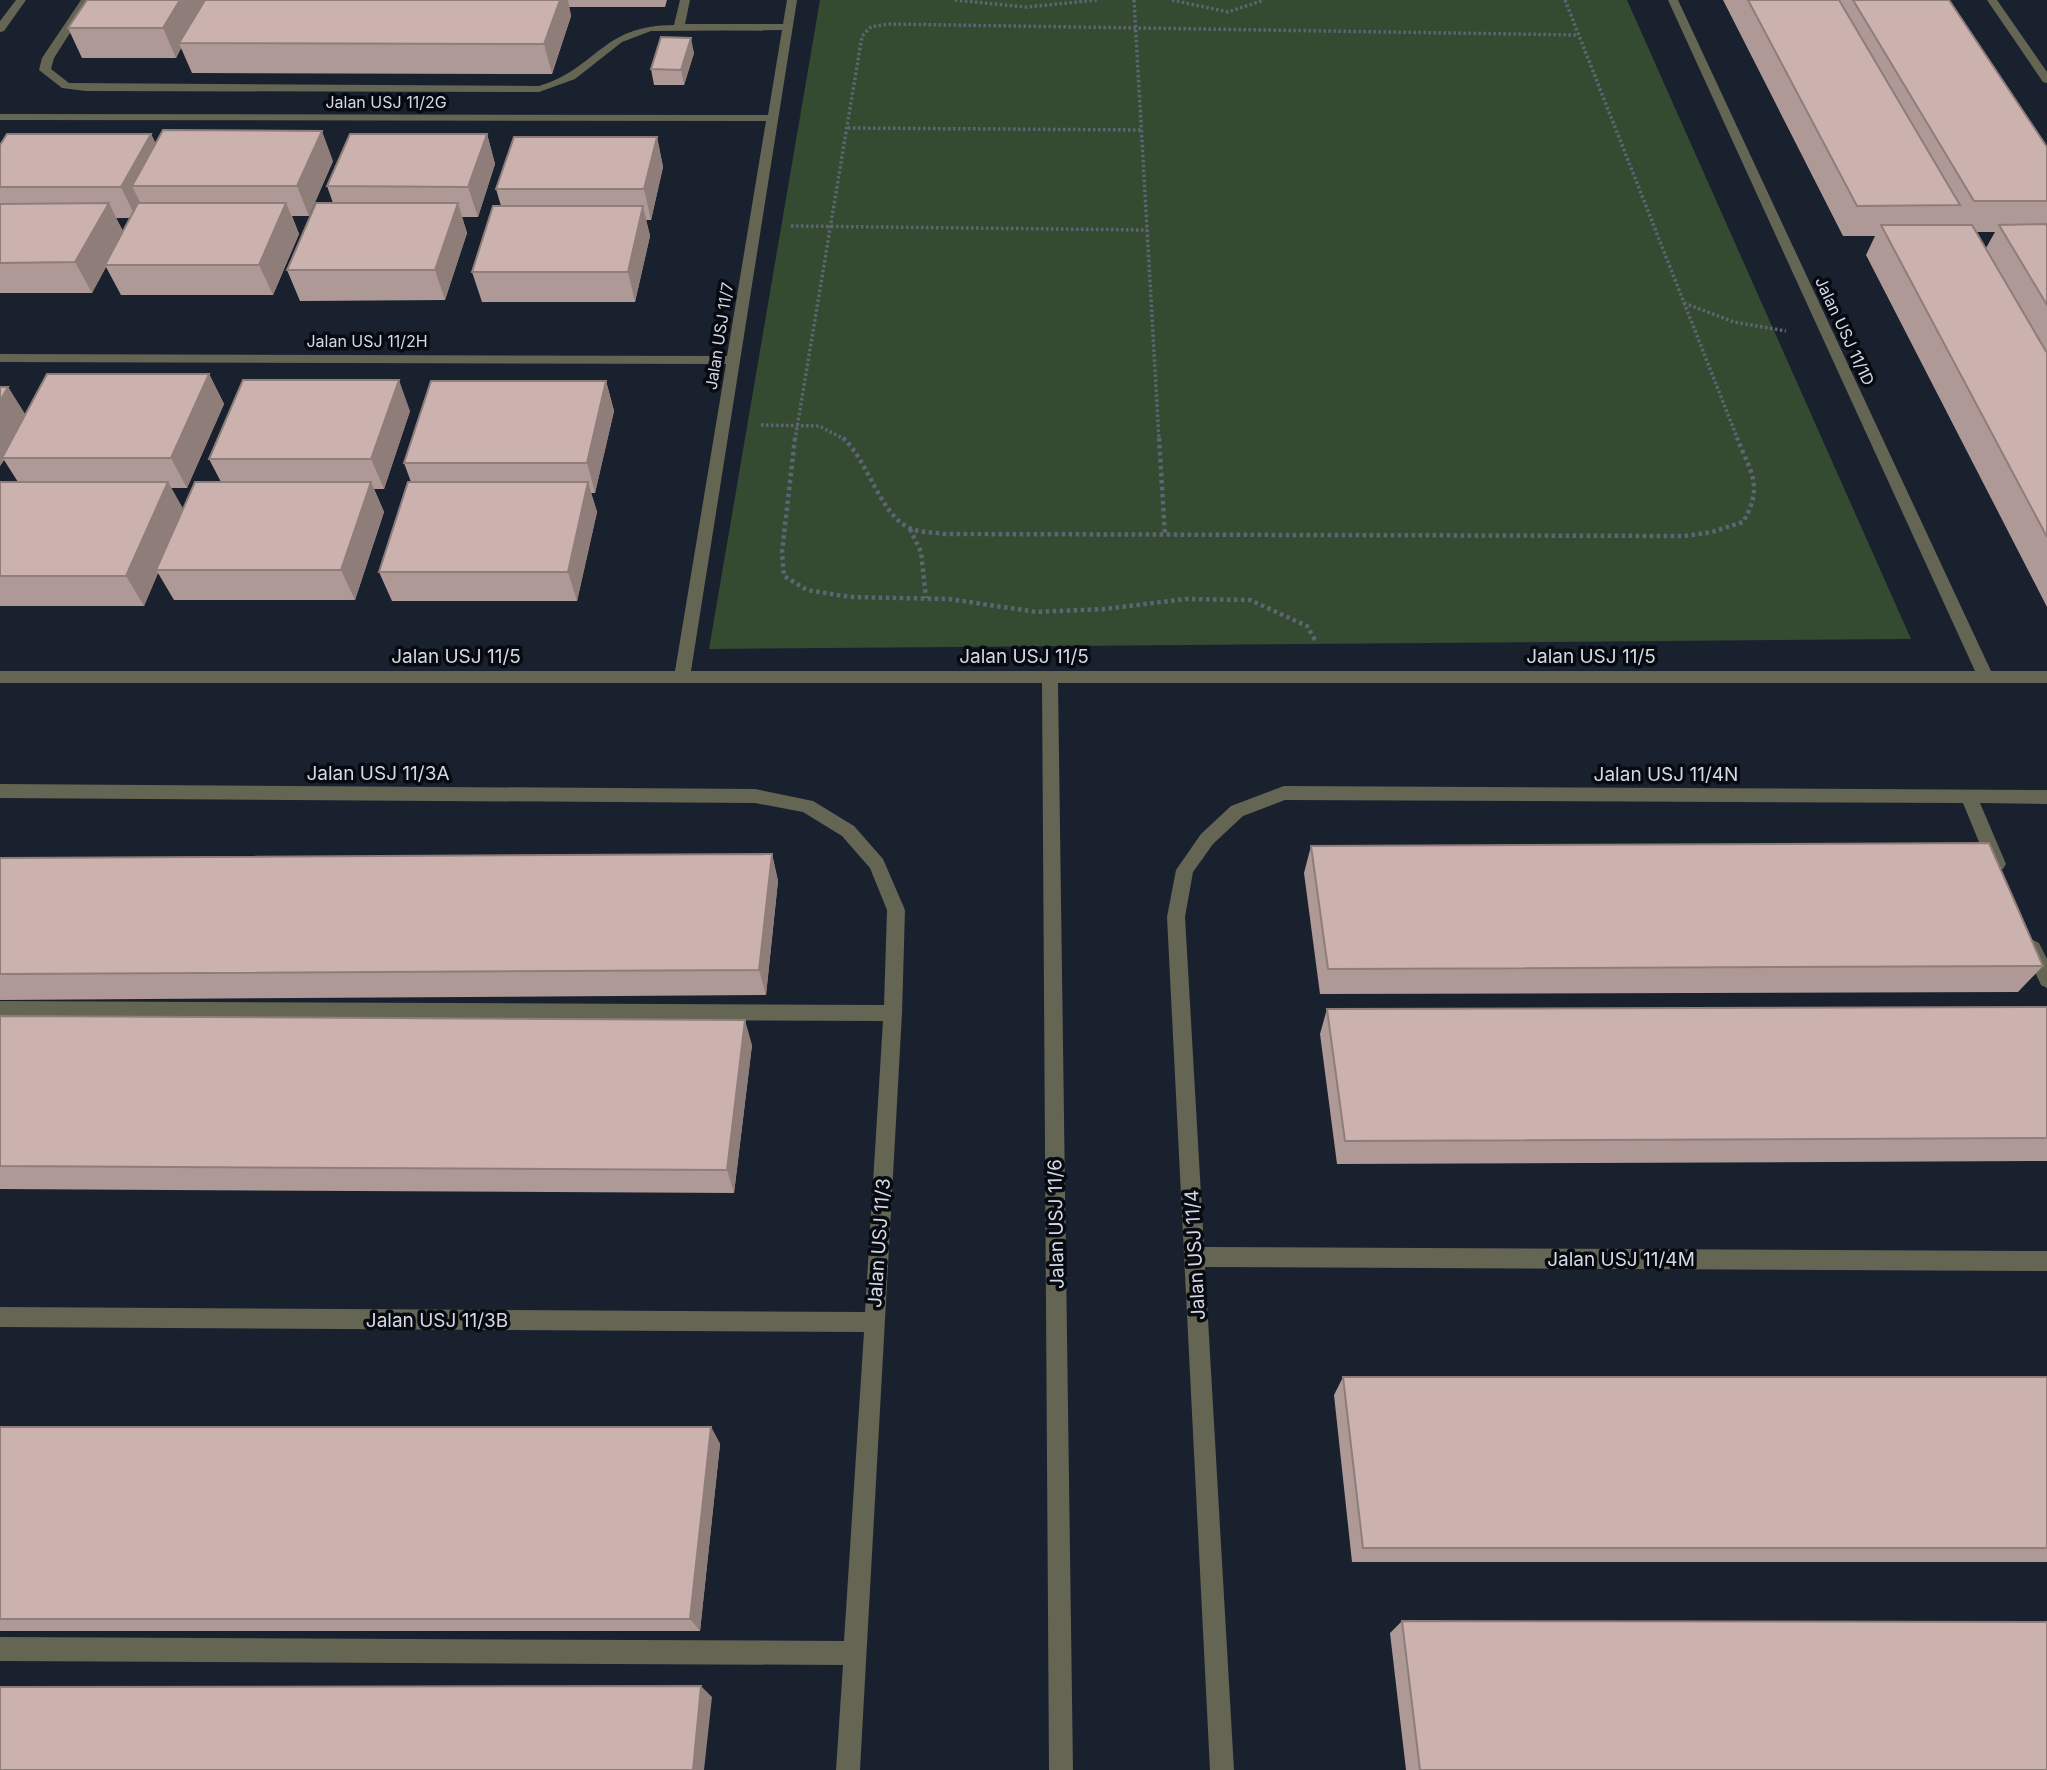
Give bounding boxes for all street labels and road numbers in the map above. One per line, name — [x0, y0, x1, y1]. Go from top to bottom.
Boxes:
street label: Jalan USJ 11/2G — [325, 92, 447, 112]
street label: Jalan USJ 11/1D — [1811, 273, 1879, 389]
street label: Jalan USJ 11/7 — [701, 281, 737, 391]
street label: Jalan USJ 11/2H — [306, 331, 428, 351]
street label: Jalan USJ 11/5 — [391, 645, 521, 668]
street label: Jalan USJ 11/5 — [959, 645, 1089, 668]
street label: Jalan USJ 11/5 — [1526, 645, 1656, 668]
street label: Jalan USJ 11/3A — [306, 762, 450, 785]
street label: Jalan USJ 11/4N — [1594, 763, 1738, 786]
street label: Jalan USJ 11/6 — [1043, 1159, 1069, 1289]
street label: Jalan USJ 11/3 — [863, 1177, 895, 1309]
street label: Jalan USJ 11/4 — [1180, 1189, 1210, 1321]
street label: Jalan USJ 11/4M — [1547, 1248, 1695, 1271]
street label: Jalan USJ 11/3B — [366, 1309, 508, 1332]

